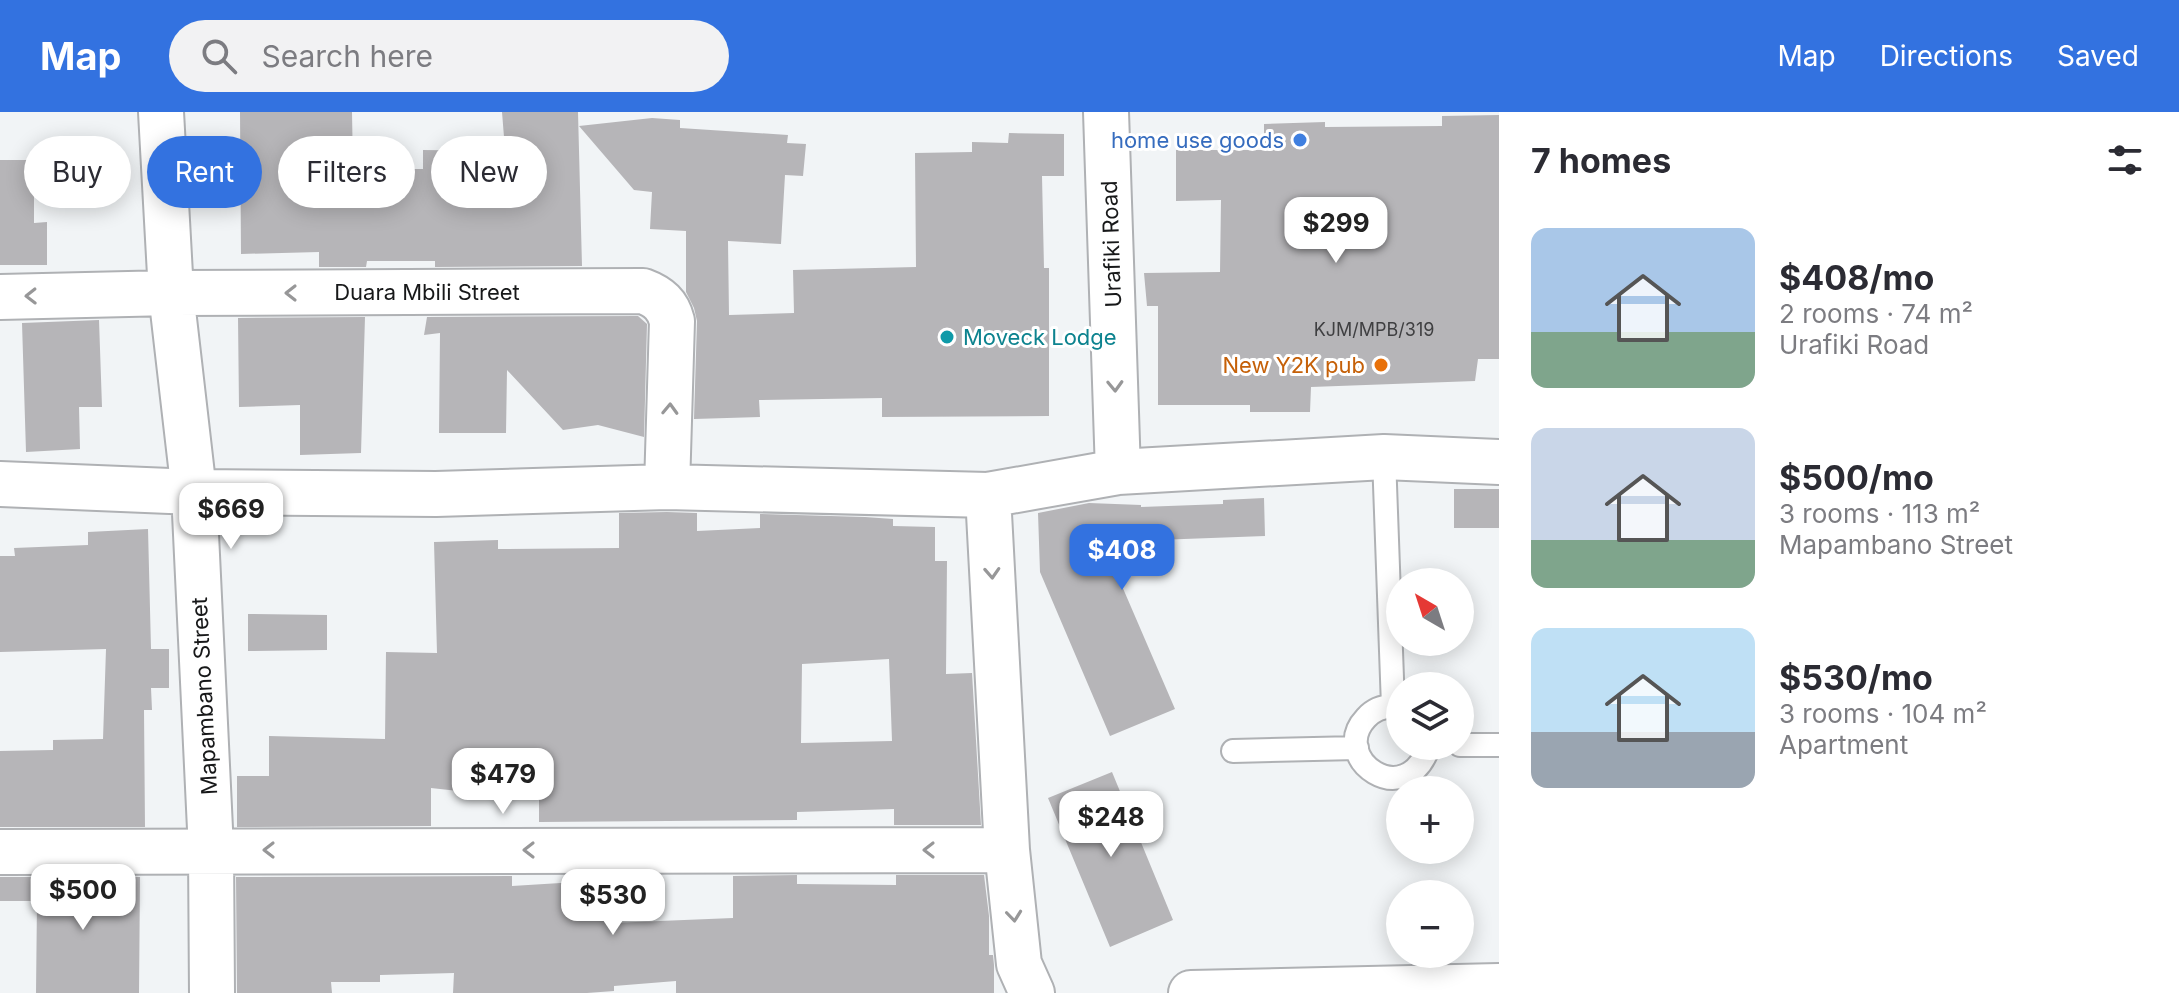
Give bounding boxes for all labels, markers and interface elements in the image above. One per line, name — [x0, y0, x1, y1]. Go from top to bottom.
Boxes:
search box — [169, 20, 729, 92]
text: Map — [40, 33, 121, 79]
icon: search — [197, 34, 241, 78]
text: Search here — [261, 38, 433, 74]
text: Map — [1777, 39, 1836, 73]
text: Directions — [1880, 39, 2013, 73]
text: Saved — [2057, 39, 2139, 73]
place label: home use goods — [1111, 127, 1284, 153]
marker: home use goods — [1291, 131, 1309, 149]
chip: Buy — [24, 136, 131, 208]
chip: Rent — [147, 136, 262, 208]
chip: Filters — [278, 136, 415, 208]
chip: New — [431, 136, 547, 208]
icon: filters — [2103, 138, 2147, 182]
text: 7 homes — [1531, 140, 1671, 181]
street label: Urafiki Road — [1096, 180, 1126, 308]
pin: $299 — [1289, 197, 1383, 265]
text: $299 — [1302, 207, 1370, 238]
text: $408/mo — [1779, 257, 1934, 298]
icon: home — [1595, 260, 1691, 356]
street label: Duara Mbili Street — [334, 279, 520, 305]
one-way arrow — [284, 284, 297, 302]
one-way arrow — [24, 288, 37, 305]
text: 2 rooms · 74 m² — [1779, 298, 1973, 329]
house number: KJM/MPB/319 — [1314, 319, 1434, 340]
place label: Moveck Lodge — [963, 324, 1117, 350]
marker: Moveck Lodge — [938, 328, 956, 346]
text: Urafiki Road — [1779, 329, 1929, 360]
place label: New Y2K pub — [1223, 352, 1365, 378]
marker: New Y2K pub — [1372, 356, 1390, 374]
one-way arrow — [1107, 380, 1124, 393]
one-way arrow — [661, 402, 678, 415]
text: $500/mo — [1779, 457, 1934, 498]
icon: home — [1595, 460, 1691, 556]
pin: $669 — [184, 483, 278, 551]
text: $669 — [197, 493, 265, 524]
text: 3 rooms · 113 m² — [1779, 498, 1980, 529]
pin: $408 — [1075, 524, 1169, 592]
text: Mapambano Street — [1779, 529, 2013, 560]
text: $408 — [1087, 534, 1157, 565]
one-way arrow — [984, 567, 1001, 579]
north arrow — [1386, 568, 1474, 656]
map controls — [1386, 568, 1474, 968]
street label: Mapambano Street — [186, 596, 222, 796]
text: $530/mo — [1779, 657, 1933, 698]
icon: home — [1595, 660, 1691, 756]
button: layers — [1386, 672, 1474, 760]
text: 3 rooms · 104 m² — [1779, 698, 1987, 729]
text: Apartment — [1779, 729, 1908, 760]
pin: $479 — [456, 748, 550, 816]
text: $479 — [470, 758, 536, 789]
button: + — [1386, 776, 1474, 864]
pin: $248 — [1064, 791, 1158, 859]
text: $248 — [1077, 801, 1145, 832]
one-way arrow — [262, 841, 275, 859]
one-way arrow — [522, 841, 535, 859]
one-way arrow — [922, 841, 935, 859]
pin: $500 — [36, 864, 130, 932]
pin: $530 — [566, 869, 660, 937]
text: $500 — [49, 874, 117, 905]
text: $530 — [579, 879, 647, 910]
button: − — [1386, 880, 1474, 968]
one-way arrow — [1005, 910, 1022, 923]

